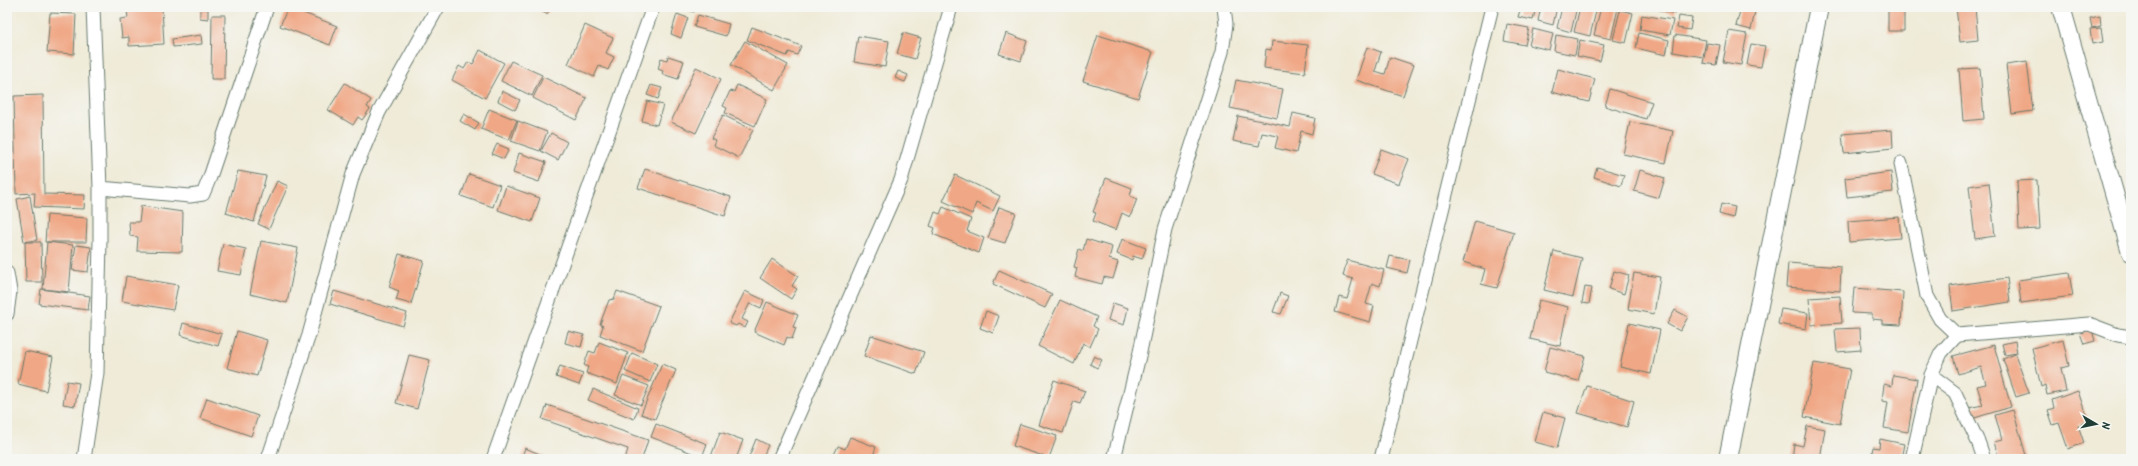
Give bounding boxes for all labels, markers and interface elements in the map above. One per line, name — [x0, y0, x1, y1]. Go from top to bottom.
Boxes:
north arrow — [2076, 404, 2116, 444]
text: N — [2095, 421, 2114, 430]

